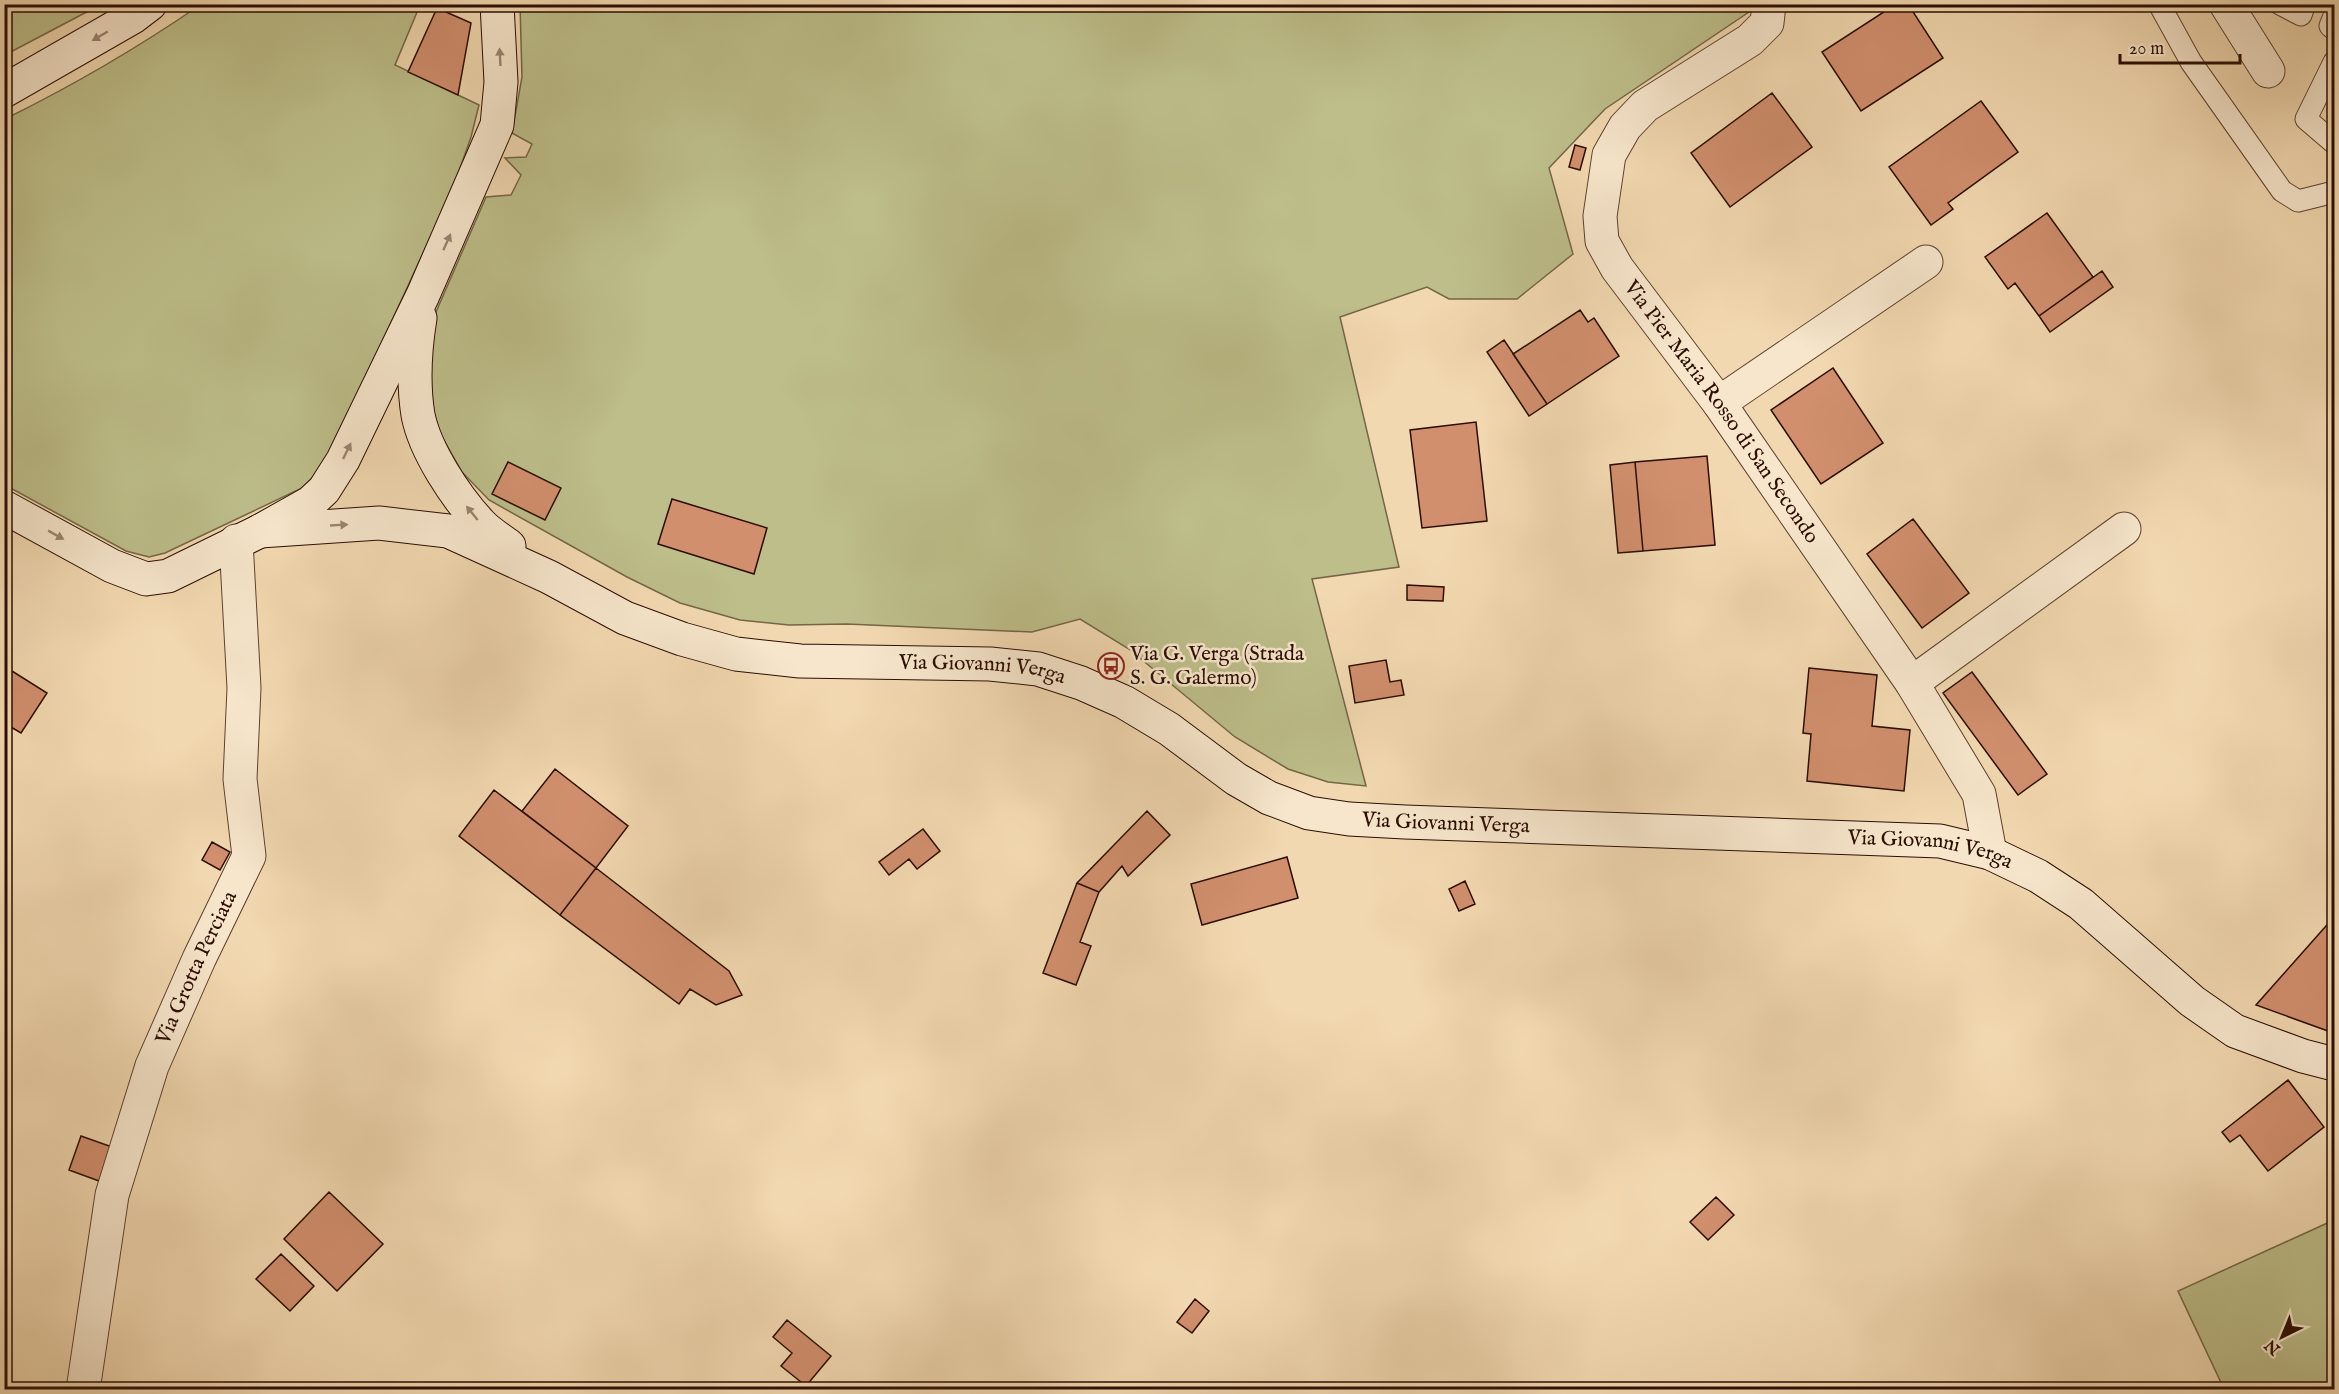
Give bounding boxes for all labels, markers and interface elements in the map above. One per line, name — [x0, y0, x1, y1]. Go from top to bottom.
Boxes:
scale bar — [2120, 27, 2240, 65]
one-way arrow — [92, 30, 108, 41]
text: 20 m — [2129, 38, 2164, 61]
one-way arrow — [495, 48, 504, 67]
one-way arrow — [442, 232, 452, 250]
street label: Via Pier Maria Rosso di San Secondo — [1617, 274, 1825, 549]
one-way arrow — [343, 443, 352, 460]
one-way arrow — [466, 506, 479, 521]
one-way arrow — [330, 520, 349, 529]
one-way arrow — [48, 530, 65, 540]
place label: Via G. Verga (Strada S. G. Galermo) — [1129, 641, 1305, 692]
street label: Via Giovanni Verga — [898, 649, 1070, 691]
bus stop icon: Via G. Verga (Strada S. G. Galermo) — [1096, 651, 1126, 681]
street label: Via Giovanni Verga — [1360, 806, 1531, 840]
street label: Via Giovanni Verga — [1846, 824, 2018, 876]
street label: Via Grotta Perciata — [149, 886, 244, 1050]
north arrow — [2252, 1307, 2312, 1367]
text: N — [2261, 1334, 2286, 1359]

